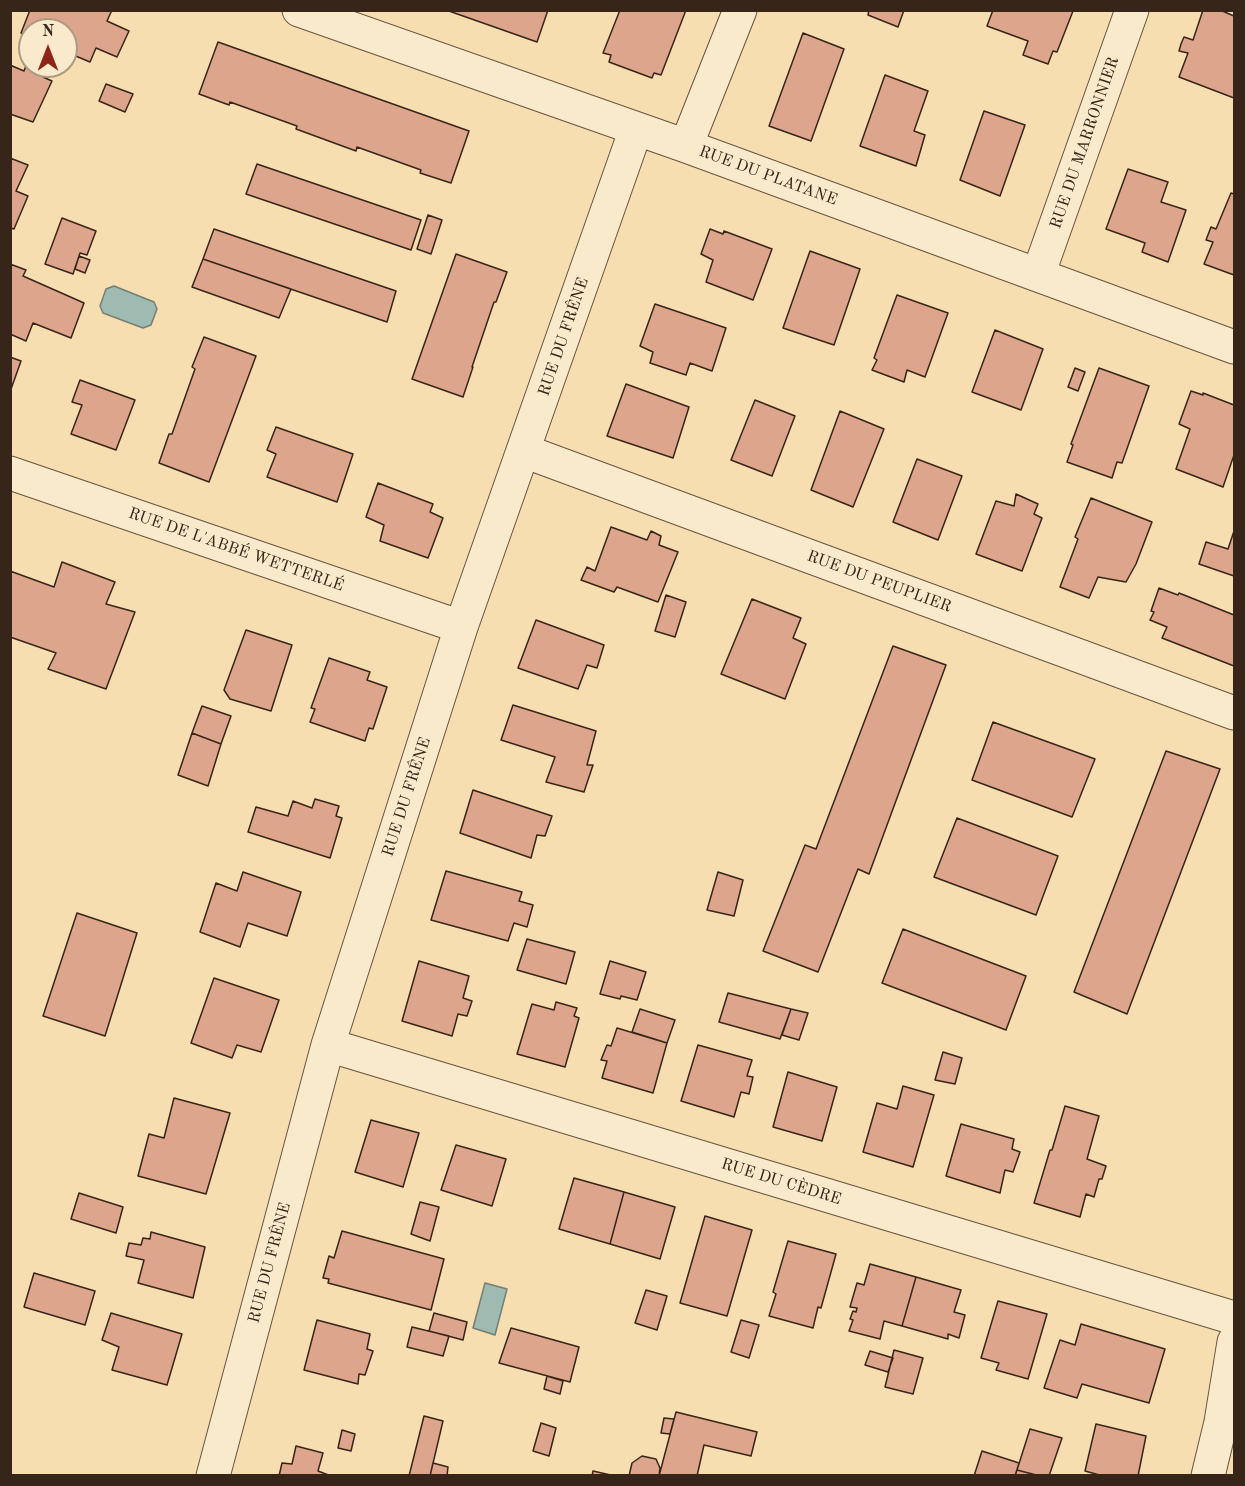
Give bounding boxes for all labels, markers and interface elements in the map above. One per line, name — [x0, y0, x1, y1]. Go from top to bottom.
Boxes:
north arrow — [18, 18, 78, 78]
text: N — [42, 24, 54, 40]
street label: RUE DU MARRONNIER — [1046, 54, 1124, 232]
street label: RUE DU PLATANE — [696, 142, 840, 210]
street label: RUE DU FRÊNE — [535, 275, 593, 399]
street label: RUE DE L'ABBÉ WETTERLÉ — [126, 504, 346, 596]
street label: RUE DU PEUPLIER — [804, 547, 954, 617]
street label: RUE DU FRÊNE — [379, 735, 435, 859]
street label: RUE DU CÈDRE — [719, 1155, 843, 1209]
street label: RUE DU FRÊNE — [245, 1200, 295, 1326]

